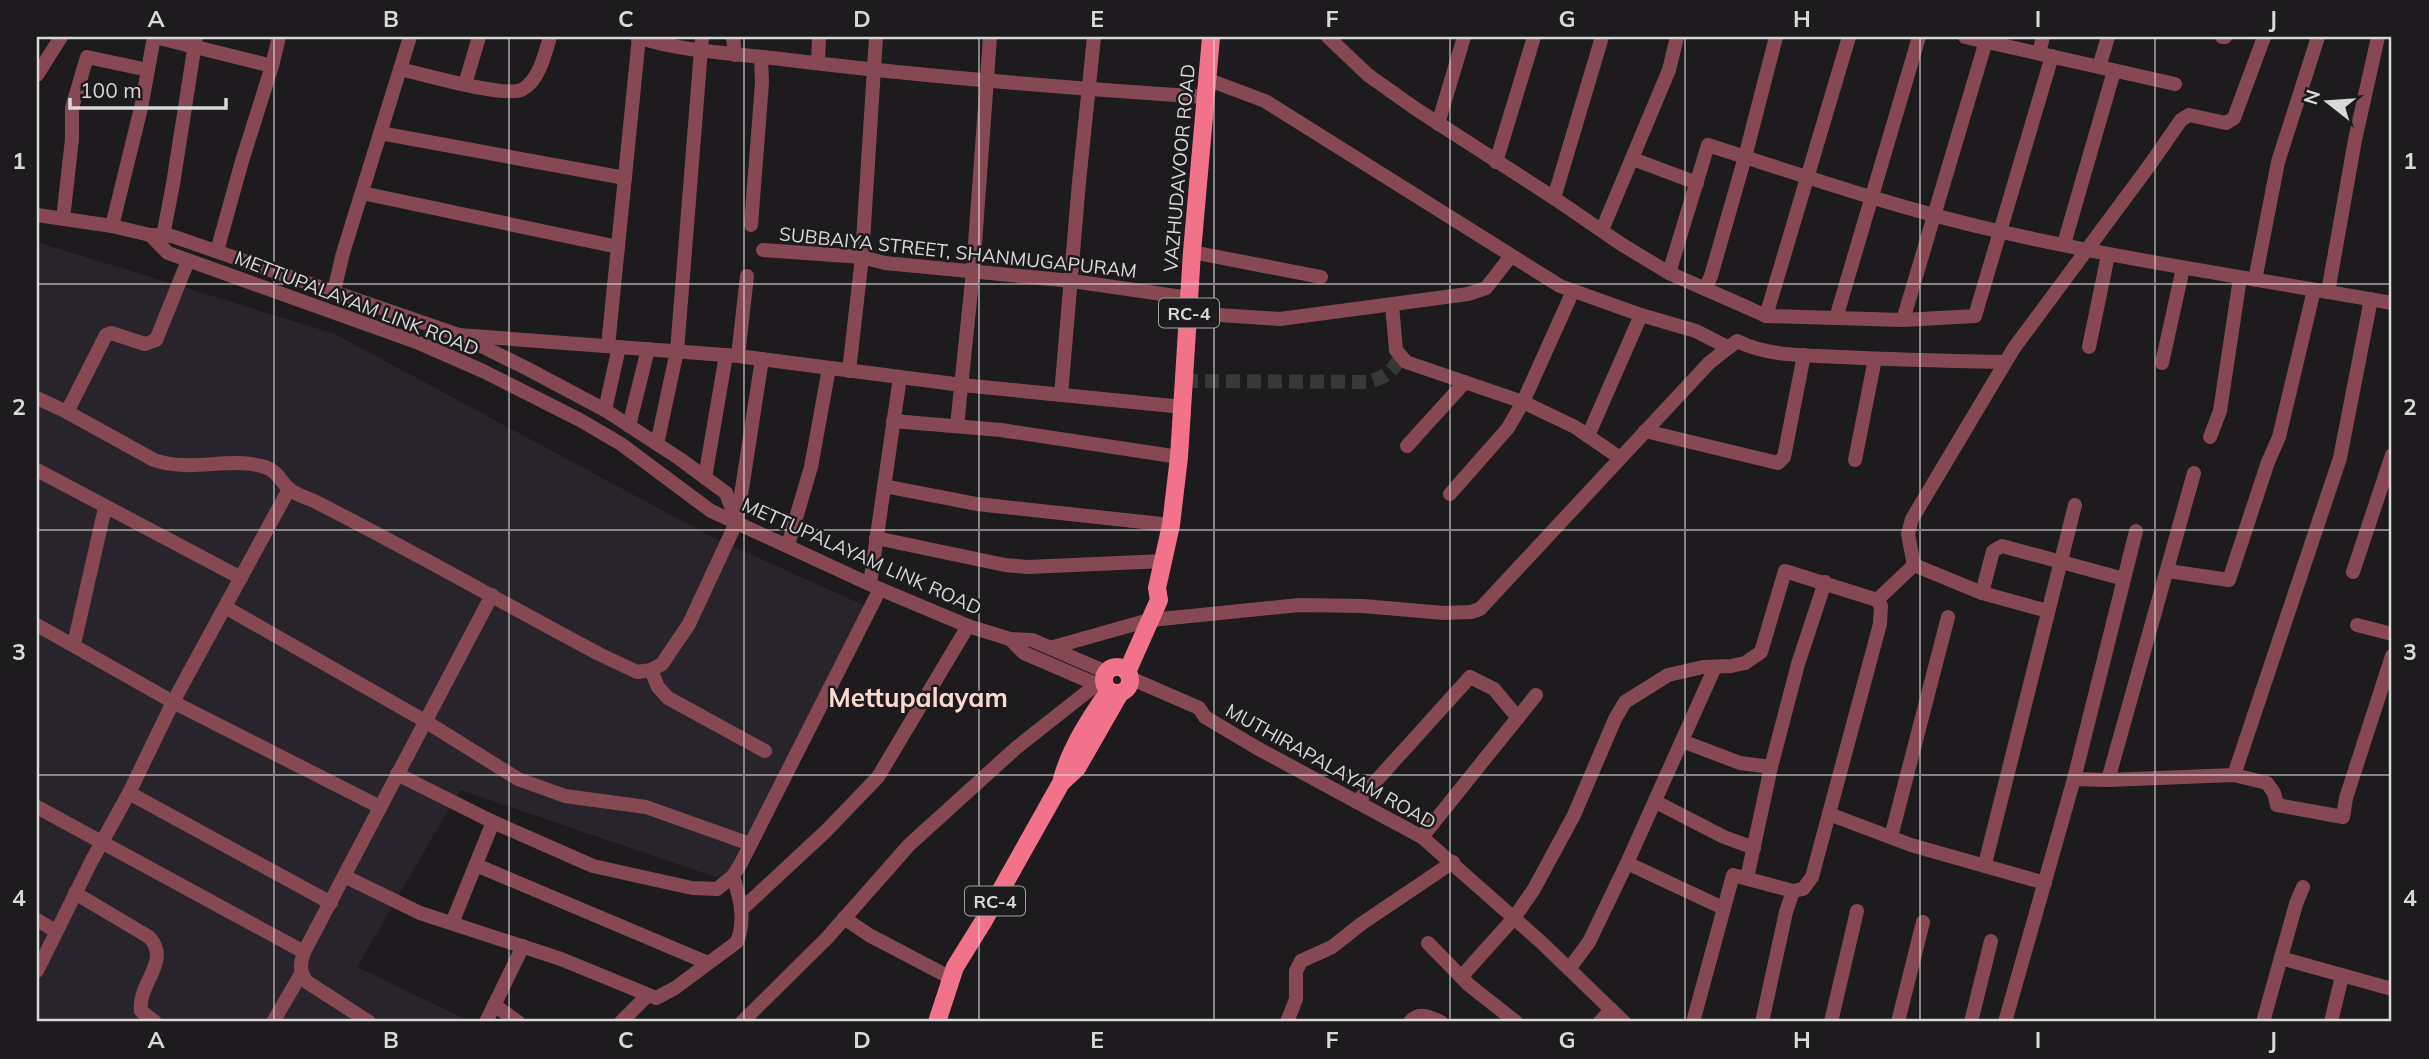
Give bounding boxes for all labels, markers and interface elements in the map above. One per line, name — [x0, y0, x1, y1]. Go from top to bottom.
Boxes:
text: A — [147, 4, 165, 33]
text: B — [383, 4, 399, 33]
text: C — [618, 4, 634, 33]
text: D — [853, 4, 871, 33]
text: E — [1090, 4, 1104, 33]
text: F — [1325, 4, 1339, 33]
text: G — [1558, 4, 1576, 33]
text: H — [1793, 4, 1811, 33]
text: I — [2035, 4, 2041, 33]
text: J — [2269, 4, 2277, 33]
street label: VAZHUDAVOOR ROAD — [1158, 63, 1200, 273]
scale bar — [70, 66, 226, 110]
north arrow — [2292, 66, 2362, 136]
text: 100 m — [80, 77, 142, 103]
text: N — [2298, 87, 2325, 107]
text: 1 — [12, 146, 26, 175]
text: 1 — [2403, 146, 2417, 175]
street label: SUBBAIYA STREET, SHANMUGAPURAM — [778, 221, 1138, 283]
street label: METTUPALAYAM LINK ROAD — [232, 245, 482, 361]
road number: RC-4 — [1159, 298, 1219, 328]
text: 2 — [12, 392, 26, 421]
text: 2 — [2403, 392, 2417, 421]
street label: METTUPALAYAM LINK ROAD — [739, 492, 985, 620]
text: 3 — [12, 637, 26, 666]
text: 3 — [2403, 637, 2417, 666]
district label: Mettupalayam — [828, 681, 1008, 714]
street label: MUTHIRAPALAYAM ROAD — [1222, 698, 1440, 834]
text: 4 — [12, 883, 26, 912]
text: 4 — [2403, 883, 2417, 912]
road number: RC-4 — [965, 887, 1025, 916]
text: A — [147, 1025, 165, 1054]
text: B — [383, 1025, 399, 1054]
text: C — [618, 1025, 634, 1054]
text: D — [853, 1025, 871, 1054]
text: E — [1090, 1025, 1104, 1054]
text: F — [1325, 1025, 1339, 1054]
text: G — [1558, 1025, 1576, 1054]
text: H — [1793, 1025, 1811, 1054]
text: I — [2035, 1025, 2041, 1054]
text: J — [2269, 1025, 2277, 1054]

